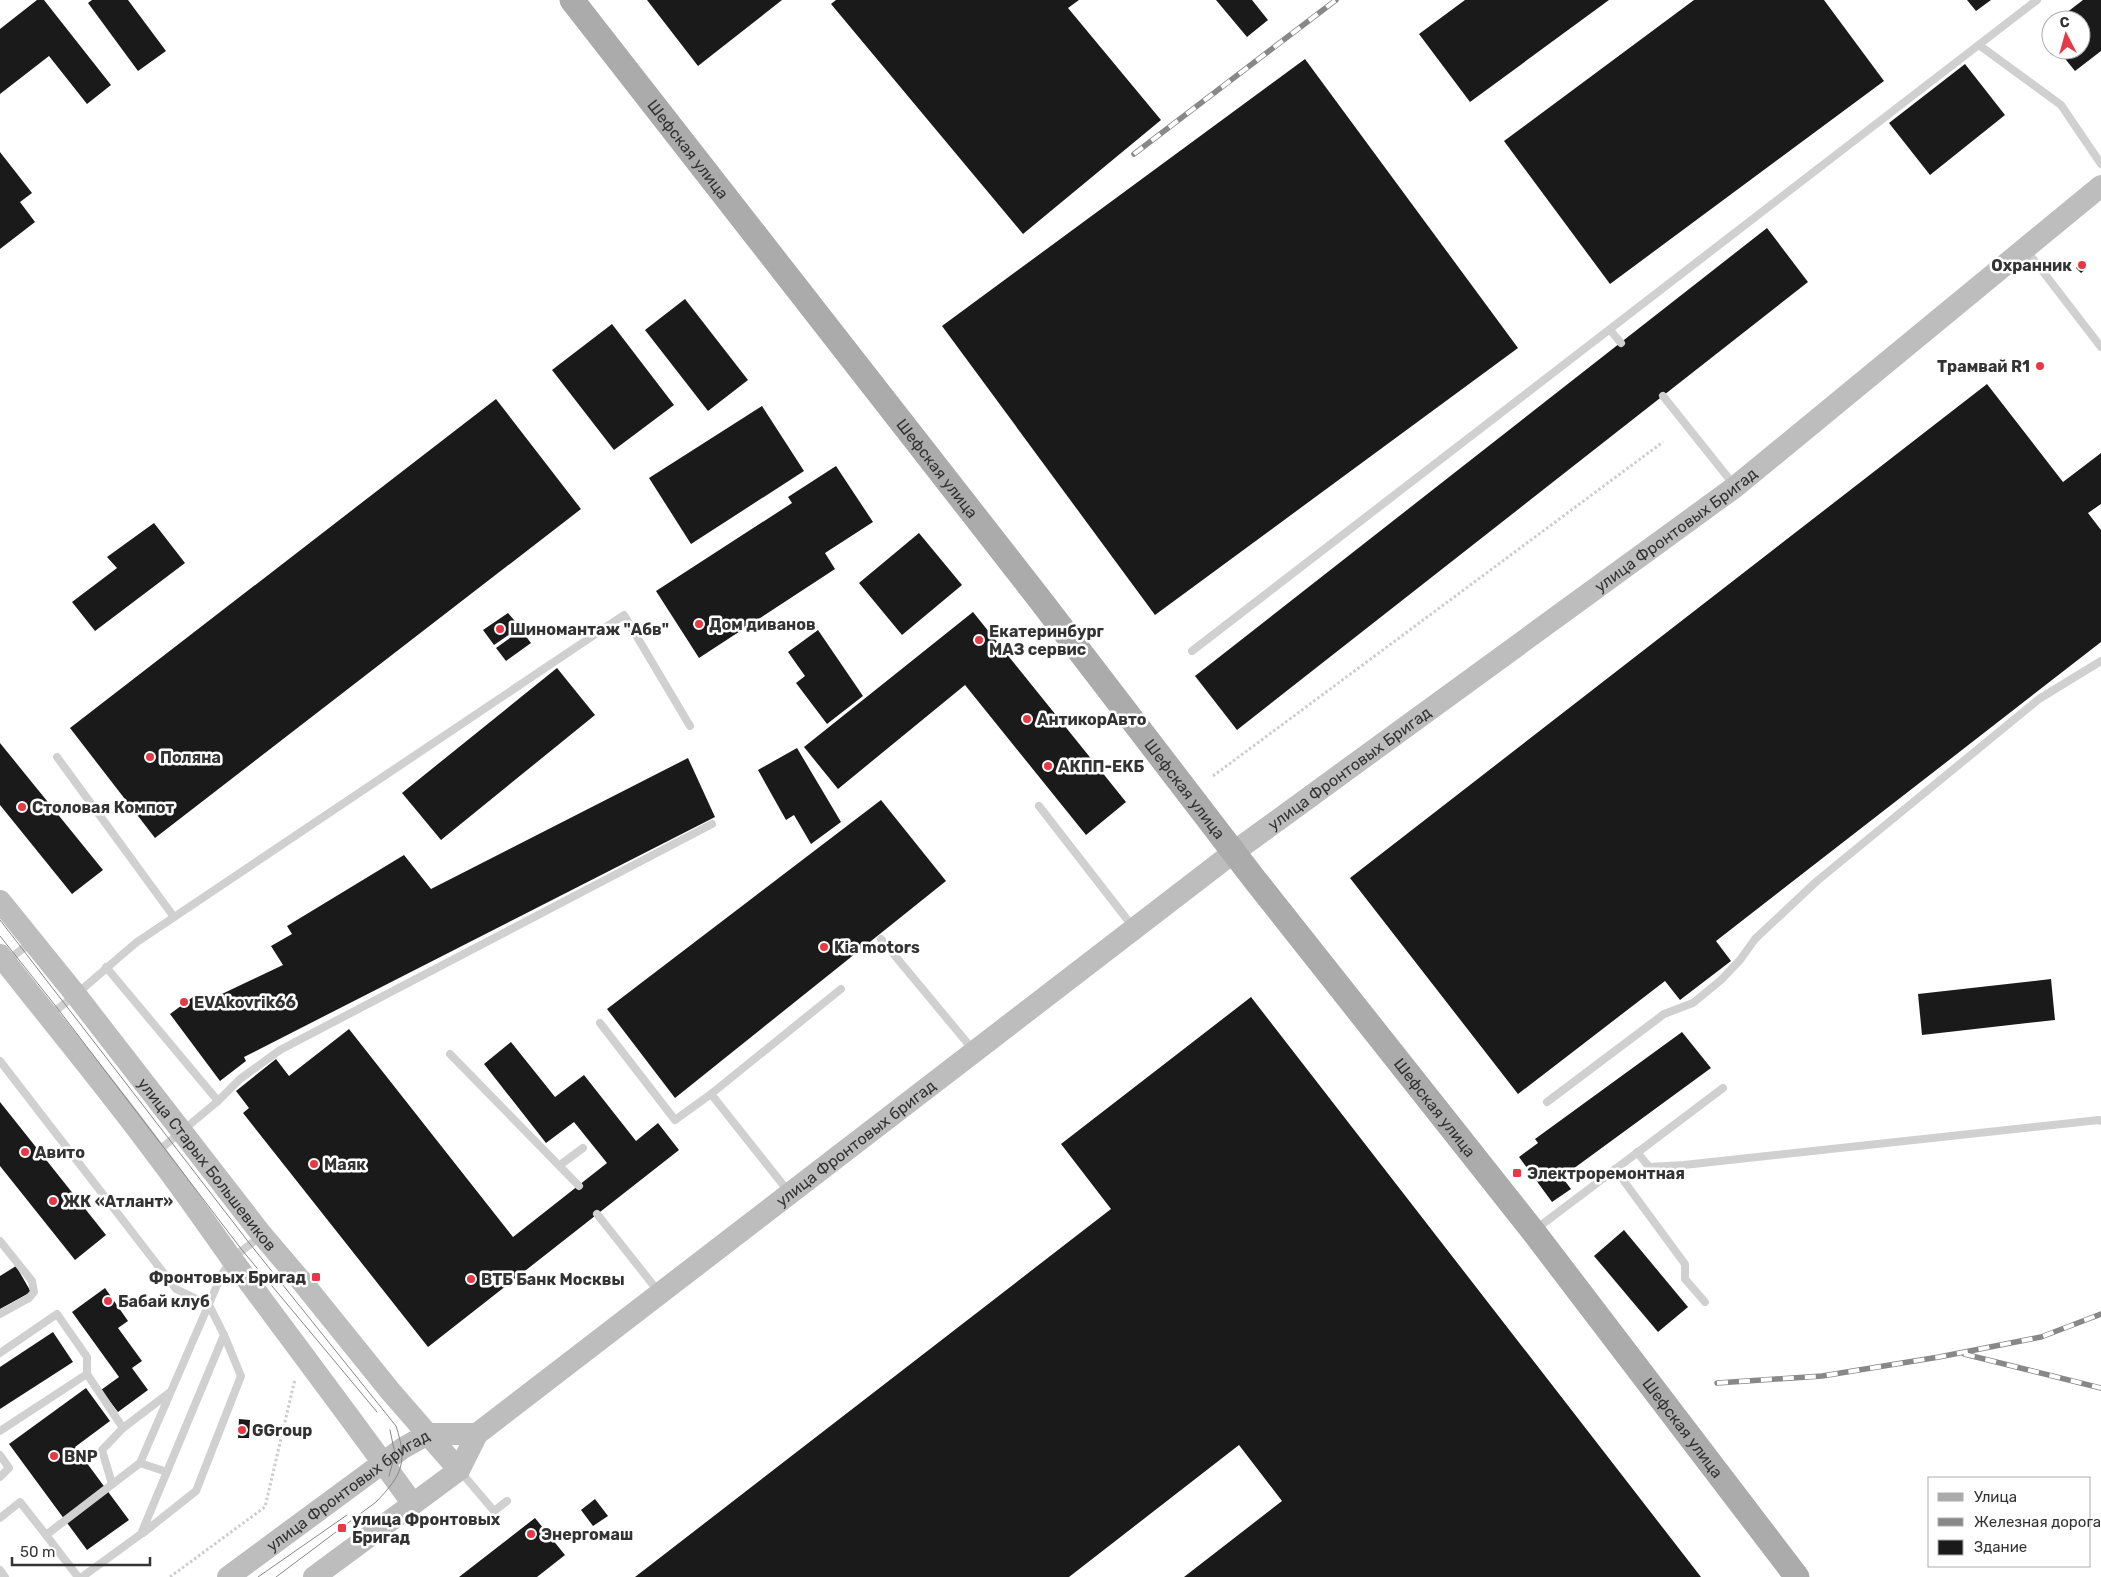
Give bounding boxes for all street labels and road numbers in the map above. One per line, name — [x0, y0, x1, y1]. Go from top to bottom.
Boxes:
street label: Шефская улица — [644, 96, 733, 202]
street label: Шефская улица — [893, 415, 982, 522]
street label: улица Фронтовых Бригад — [1591, 463, 1761, 596]
street label: улица Фронтовых Бригад — [1264, 702, 1435, 834]
street label: Шефская улица — [1141, 735, 1229, 842]
street label: Шефская улица — [1390, 1054, 1480, 1161]
street label: улица Старых Большевиков — [134, 1074, 281, 1255]
street label: улица Фронтовых бригад — [772, 1075, 940, 1210]
street label: Шефская улица — [1639, 1374, 1727, 1481]
street label: улица Фронтовых бригад — [262, 1425, 433, 1555]

